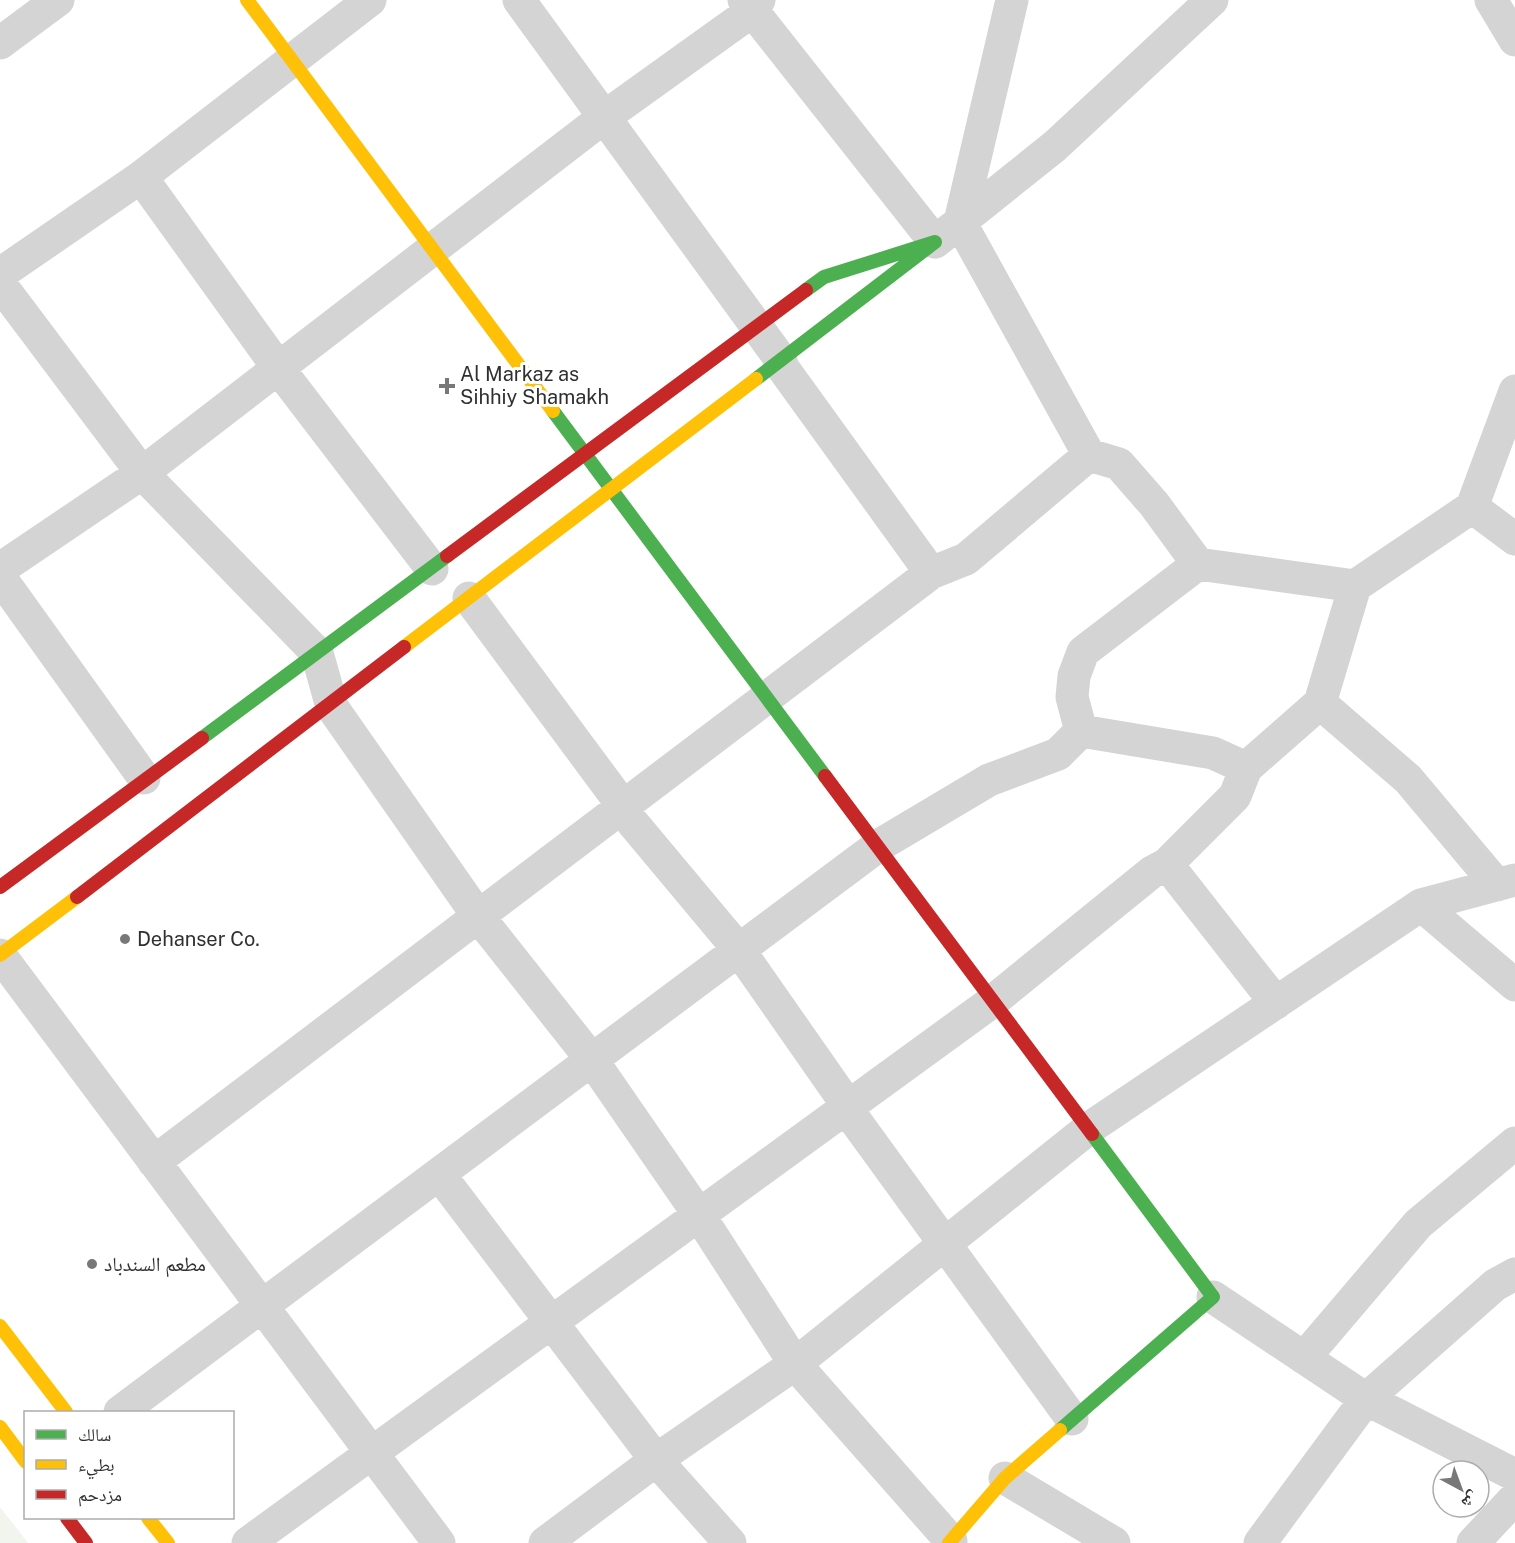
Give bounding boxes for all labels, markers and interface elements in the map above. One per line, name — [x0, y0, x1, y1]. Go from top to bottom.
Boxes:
place label: Al Markaz as Sihhiy Shamakh — [460, 362, 609, 409]
marker: Al Markaz as Sihhiy Shamakh — [438, 377, 456, 395]
place label: Dehanser Co. — [137, 927, 260, 951]
marker: Dehanser Co. — [118, 932, 132, 946]
place label: مطعم السندباد — [104, 1252, 206, 1278]
marker: مطعم السندباد — [85, 1257, 99, 1271]
legend — [24, 1411, 234, 1519]
text: سالك — [78, 1424, 111, 1445]
text: بطيء — [78, 1454, 115, 1480]
north arrow — [1431, 1459, 1491, 1519]
text: مزدحم — [78, 1484, 122, 1507]
text: ش — [1458, 1487, 1483, 1513]

